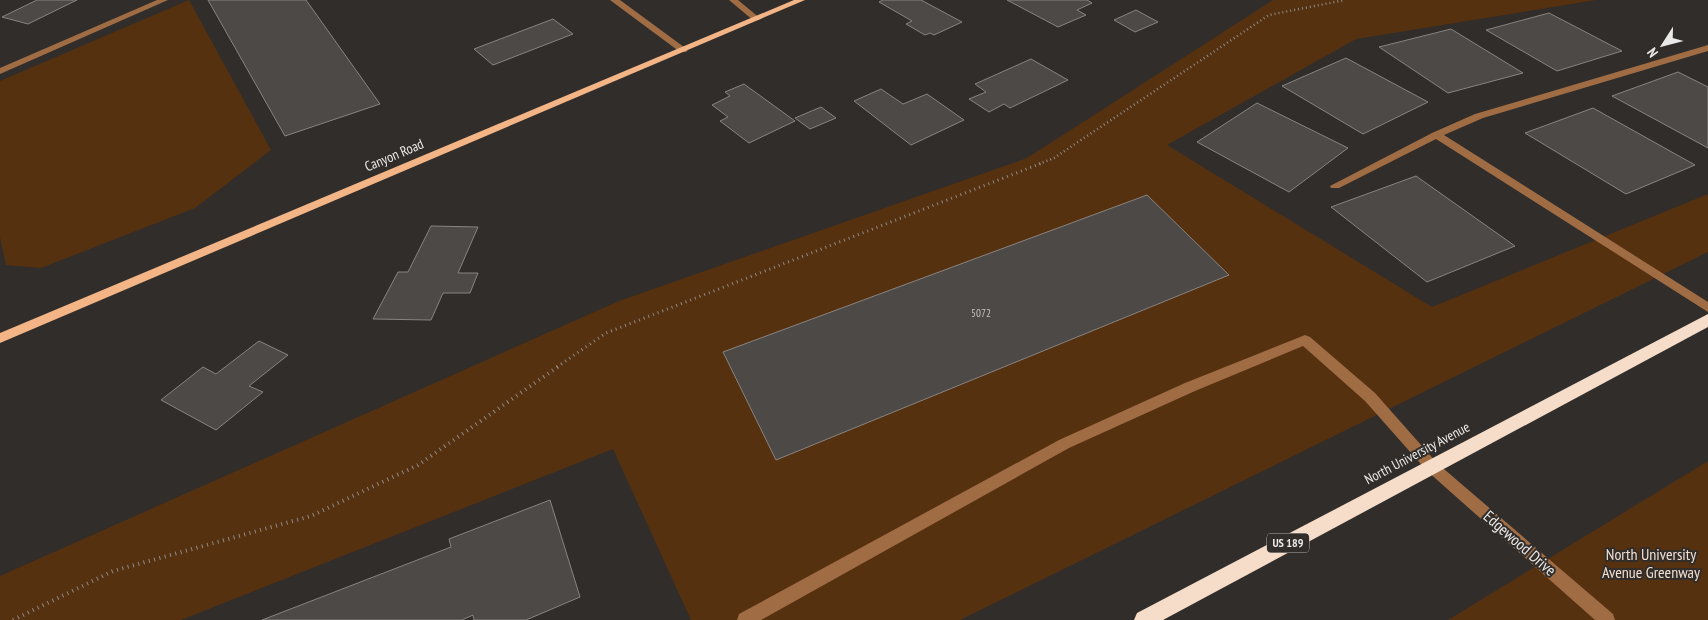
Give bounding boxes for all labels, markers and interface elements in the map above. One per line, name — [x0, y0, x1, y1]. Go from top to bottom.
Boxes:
north arrow — [1638, 20, 1688, 70]
text: N — [1643, 44, 1662, 61]
street label: Canyon Road — [362, 135, 426, 175]
house number: 5072 — [971, 306, 991, 320]
street label: North University Avenue — [1361, 418, 1473, 488]
street label: Edgewood Drive — [1480, 506, 1560, 580]
road number: US 189 — [1267, 534, 1309, 552]
park label: North University Avenue Greenway — [1602, 544, 1700, 582]

